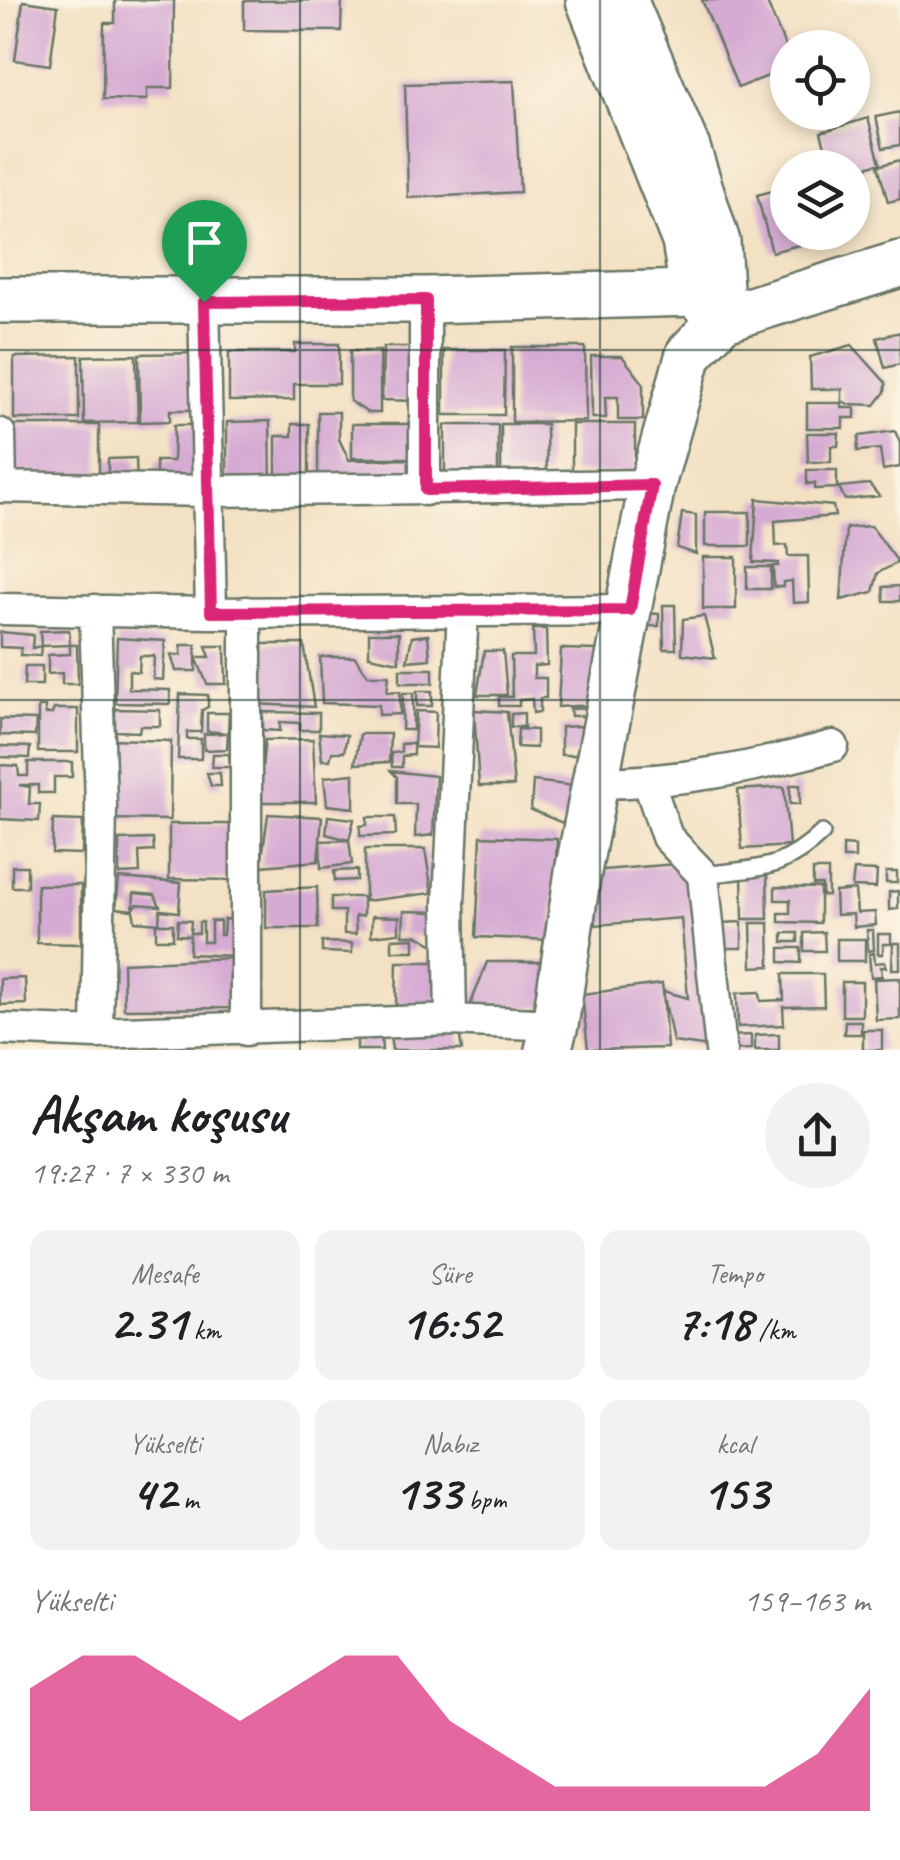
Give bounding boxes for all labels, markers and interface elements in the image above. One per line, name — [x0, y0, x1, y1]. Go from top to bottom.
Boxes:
map controls — [770, 30, 870, 250]
button: locate — [770, 30, 870, 130]
button: layers — [770, 150, 870, 250]
pin — [162, 200, 247, 303]
icon: arrive — [177, 215, 232, 270]
text: Akşam koşusu — [30, 1079, 286, 1149]
button: share — [765, 1083, 870, 1188]
text: 19:27 · 7 × 330 m — [30, 1152, 228, 1193]
text: Mesafe — [131, 1256, 199, 1291]
text: Süre — [428, 1256, 472, 1291]
text: Tempo — [707, 1256, 763, 1291]
text: 2.31 — [109, 1291, 187, 1354]
text: 16:52 — [400, 1291, 500, 1354]
text: 7:18 — [675, 1291, 752, 1354]
text: km — [187, 1312, 221, 1347]
text: /km — [752, 1312, 795, 1347]
text: Yükselti — [129, 1426, 201, 1461]
text: Nabız — [422, 1426, 478, 1461]
text: kcal — [716, 1426, 754, 1461]
text: 42 — [131, 1461, 176, 1524]
text: 133 — [394, 1461, 461, 1524]
text: 153 — [702, 1461, 768, 1524]
text: m — [176, 1482, 199, 1517]
text: bpm — [461, 1482, 506, 1517]
text: Yükselti — [30, 1580, 113, 1621]
text: 159–163 m — [744, 1580, 870, 1621]

